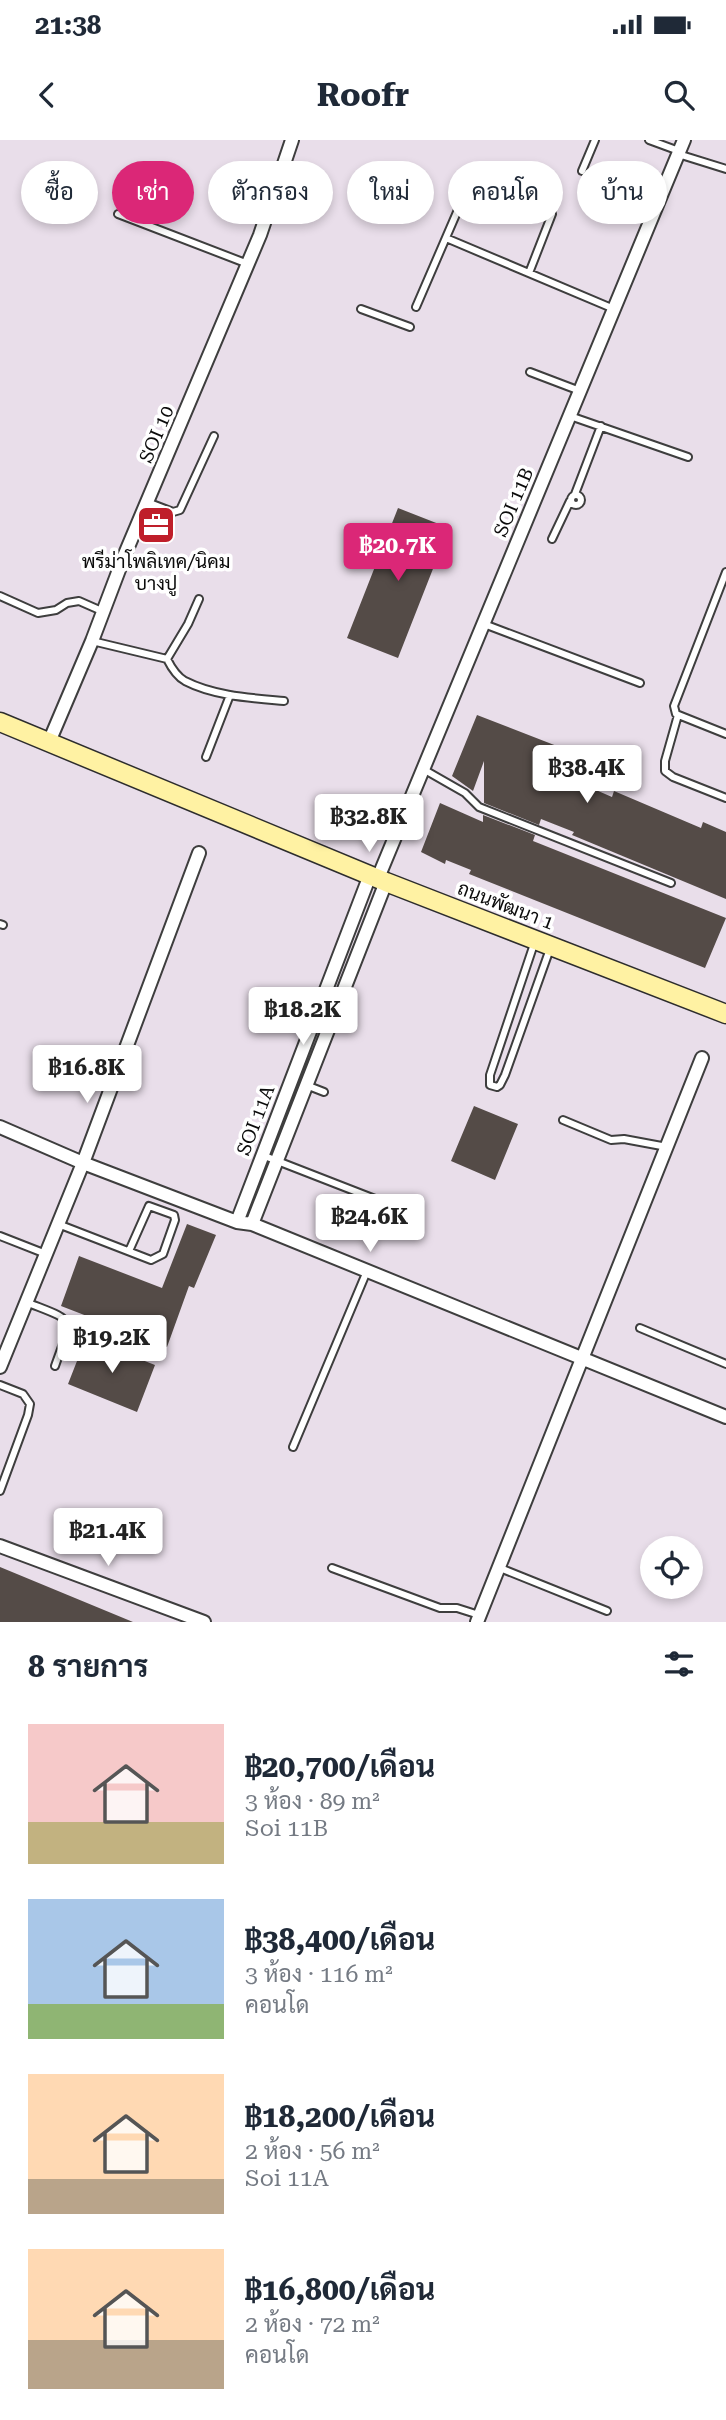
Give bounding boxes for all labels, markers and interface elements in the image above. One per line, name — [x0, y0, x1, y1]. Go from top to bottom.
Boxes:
text: 21:38 — [35, 10, 101, 40]
icon: back — [28, 76, 66, 114]
text: Roofr — [317, 76, 409, 114]
icon: search — [660, 76, 698, 114]
chip: ซื้อ — [21, 161, 98, 224]
chip: เช่า — [112, 161, 194, 224]
chip: ตัวกรอง — [208, 161, 333, 224]
chip: ใหม่ — [347, 161, 434, 224]
chip: คอนโด — [448, 161, 563, 224]
chip: บ้าน — [577, 161, 667, 224]
street label: SOI 10 — [134, 402, 179, 466]
street label: SOI 11B — [489, 464, 538, 540]
office icon: พรีม่าโพลิเทค/นิคม บางปู — [135, 504, 177, 546]
pin: ฿20.7K — [341, 524, 455, 583]
text: ฿20.7K — [360, 532, 436, 559]
place label: พรีม่าโพลิเทค/นิคม บางปู — [82, 549, 230, 597]
pin: ฿38.4K — [530, 746, 644, 805]
text: ฿38.4K — [549, 754, 625, 781]
pin: ฿32.8K — [312, 794, 426, 854]
text: ฿32.8K — [331, 803, 407, 830]
street label: ถนนพัฒนา 1 — [454, 877, 557, 934]
pin: ฿18.2K — [246, 988, 360, 1047]
text: ฿18.2K — [265, 996, 341, 1023]
pin: ฿16.8K — [30, 1046, 144, 1105]
text: ฿16.8K — [49, 1054, 125, 1081]
street label: SOI 11A — [232, 1081, 280, 1158]
pin: ฿24.6K — [313, 1194, 427, 1254]
text: ฿24.6K — [332, 1203, 408, 1230]
pin: ฿19.2K — [55, 1316, 169, 1375]
text: ฿19.2K — [74, 1324, 150, 1351]
pin: ฿21.4K — [51, 1508, 165, 1568]
text: ฿21.4K — [70, 1517, 146, 1544]
map controls — [640, 1536, 703, 1599]
button: locate — [640, 1536, 703, 1599]
icon: filters — [660, 1645, 698, 1683]
text: 8 รายการ — [28, 1649, 148, 1684]
text: ฿20,700/เดือน — [245, 1749, 435, 1784]
icon: home — [84, 1752, 168, 1836]
text: 3 ห้อง · 89 m² — [245, 1788, 380, 1815]
text: Soi 11B — [245, 1815, 328, 1842]
text: ฿38,400/เดือน — [245, 1922, 435, 1957]
icon: home — [84, 1927, 168, 2011]
text: 3 ห้อง · 116 m² — [245, 1961, 393, 1988]
text: คอนโด — [245, 1992, 309, 2019]
text: ฿18,200/เดือน — [245, 2099, 435, 2134]
icon: home — [84, 2102, 168, 2186]
text: 2 ห้อง · 56 m² — [245, 2138, 380, 2165]
text: Soi 11A — [245, 2165, 329, 2192]
text: ฿16,800/เดือน — [245, 2272, 435, 2307]
icon: home — [84, 2277, 168, 2361]
text: 2 ห้อง · 72 m² — [245, 2311, 380, 2338]
text: คอนโด — [245, 2342, 309, 2369]

